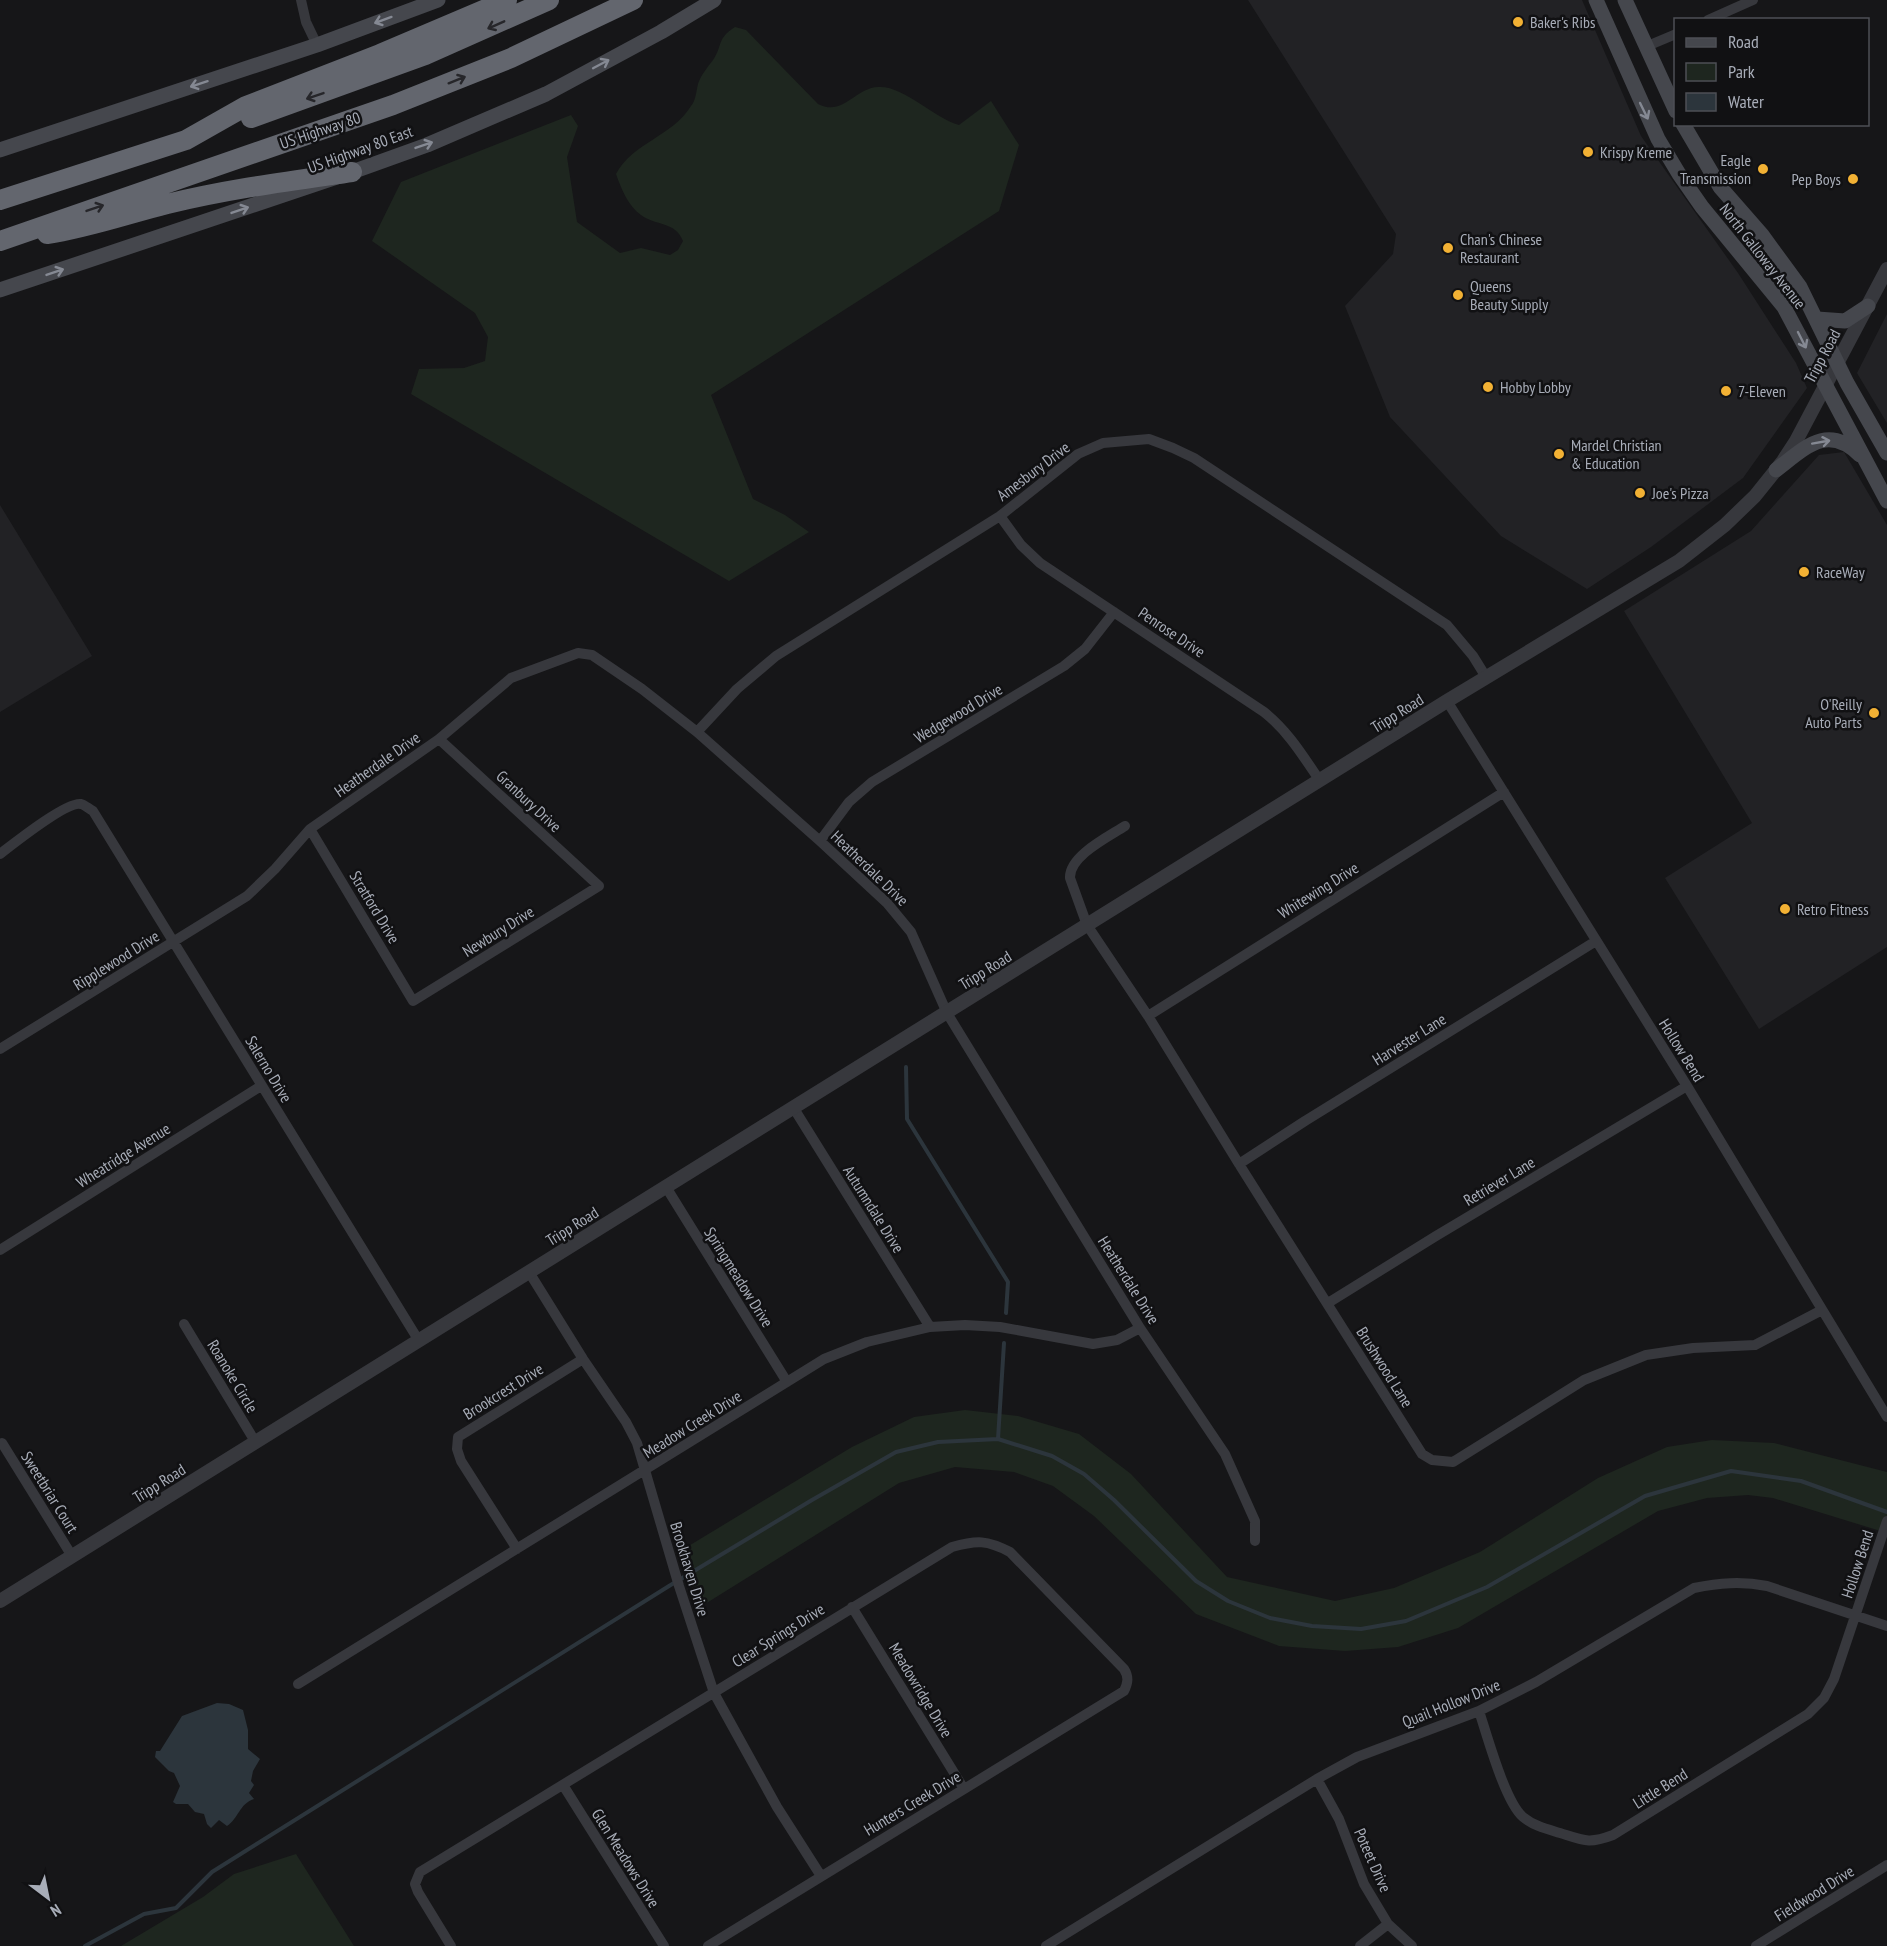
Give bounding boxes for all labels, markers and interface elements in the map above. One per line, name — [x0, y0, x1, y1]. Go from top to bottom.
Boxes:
place label: Baker's Ribs — [1530, 12, 1595, 32]
marker: Baker's Ribs — [1511, 15, 1525, 29]
one-way arrow — [374, 16, 393, 27]
legend — [1674, 18, 1869, 126]
one-way arrow — [488, 19, 506, 31]
text: Road — [1728, 30, 1759, 53]
one-way arrow — [592, 58, 609, 70]
text: Park — [1728, 60, 1755, 83]
one-way arrow — [447, 74, 466, 85]
one-way arrow — [190, 79, 209, 90]
text: Water — [1728, 90, 1764, 113]
one-way arrow — [306, 91, 325, 102]
one-way arrow — [1639, 101, 1651, 119]
street label: US Highway 80 — [277, 107, 363, 153]
street label: US Highway 80 East — [305, 121, 416, 177]
one-way arrow — [414, 139, 433, 150]
place label: Krispy Kreme — [1600, 142, 1672, 162]
marker: Krispy Kreme — [1581, 145, 1595, 159]
place label: Eagle Transmission — [1680, 150, 1751, 188]
marker: Eagle Transmission — [1756, 162, 1770, 176]
place label: Pep Boys — [1792, 169, 1841, 189]
marker: Pep Boys — [1846, 172, 1860, 186]
street label: North Galloway Avenue — [1716, 199, 1810, 313]
one-way arrow — [85, 202, 104, 213]
one-way arrow — [230, 203, 249, 214]
place label: Chan's Chinese Restaurant — [1460, 229, 1542, 267]
marker: Chan's Chinese Restaurant — [1441, 241, 1455, 255]
one-way arrow — [46, 266, 65, 277]
place label: Queens Beauty Supply — [1470, 276, 1548, 314]
marker: Queens Beauty Supply — [1451, 288, 1465, 302]
street label: Tripp Road — [1799, 326, 1845, 386]
one-way arrow — [1797, 330, 1808, 348]
place label: Hobby Lobby — [1500, 377, 1571, 397]
marker: Hobby Lobby — [1481, 380, 1495, 394]
place label: 7-Eleven — [1738, 381, 1786, 401]
marker: 7-Eleven — [1719, 384, 1733, 398]
place label: Mardel Christian & Education — [1571, 435, 1662, 473]
one-way arrow — [1811, 436, 1831, 447]
street label: Amesbury Drive — [993, 437, 1073, 505]
marker: Mardel Christian & Education — [1552, 447, 1566, 461]
place label: Joe's Pizza — [1651, 483, 1709, 503]
marker: Joe's Pizza — [1633, 486, 1647, 500]
place label: RaceWay — [1816, 562, 1865, 582]
marker: RaceWay — [1797, 565, 1811, 579]
street label: Penrose Drive — [1135, 602, 1209, 662]
street label: Wedgewood Drive — [910, 679, 1006, 747]
street label: Tripp Road — [1367, 689, 1427, 737]
place label: O'Reilly Auto Parts — [1805, 694, 1862, 732]
marker: O'Reilly Auto Parts — [1867, 706, 1881, 720]
street label: Heatherdale Drive — [330, 727, 424, 801]
street label: Granbury Drive — [492, 766, 566, 836]
street label: Heatherdale Drive — [827, 826, 913, 910]
street label: Whitewing Drive — [1274, 857, 1362, 923]
street label: Stratford Drive — [346, 867, 404, 947]
place label: Retro Fitness — [1797, 899, 1869, 919]
street label: Newbury Drive — [458, 901, 538, 961]
marker: Retro Fitness — [1778, 902, 1792, 916]
street label: Ripplewood Drive — [69, 926, 163, 994]
street label: Tripp Road — [955, 946, 1015, 994]
street label: Harvester Lane — [1369, 1009, 1449, 1069]
street label: Hollow Bend — [1655, 1015, 1709, 1085]
street label: Salerno Drive — [241, 1032, 297, 1106]
street label: Wheatridge Avenue — [72, 1118, 174, 1192]
street label: Retriever Lane — [1460, 1152, 1538, 1210]
street label: Autumndale Drive — [839, 1162, 909, 1256]
street label: Tripp Road — [542, 1202, 602, 1250]
street label: Springmeadow Drive — [700, 1223, 778, 1331]
street label: Heatherdale Drive — [1094, 1232, 1164, 1328]
street label: Brushwood Lane — [1352, 1323, 1418, 1411]
street label: Roanoke Circle — [203, 1336, 263, 1416]
street label: Brookcrest Drive — [459, 1358, 547, 1424]
street label: Meadow Creek Drive — [639, 1386, 745, 1462]
street label: Sweetbriar Court — [17, 1447, 83, 1537]
street label: Tripp Road — [129, 1459, 189, 1507]
street label: Brookhaven Drive — [666, 1519, 714, 1619]
street label: Hollow Bend — [1837, 1527, 1877, 1601]
street label: Clear Springs Drive — [728, 1599, 828, 1671]
street label: Meadowridge Drive — [885, 1639, 957, 1741]
street label: Quail Hollow Drive — [1399, 1674, 1503, 1732]
street label: Little Bend — [1629, 1763, 1691, 1813]
street label: Hunters Creek Drive — [860, 1766, 964, 1840]
street label: Glen Meadows Drive — [588, 1805, 664, 1911]
street label: Poteet Drive — [1350, 1825, 1396, 1895]
street label: Fieldwood Drive — [1771, 1861, 1857, 1925]
north arrow — [18, 1868, 78, 1928]
text: N — [47, 1900, 65, 1921]

